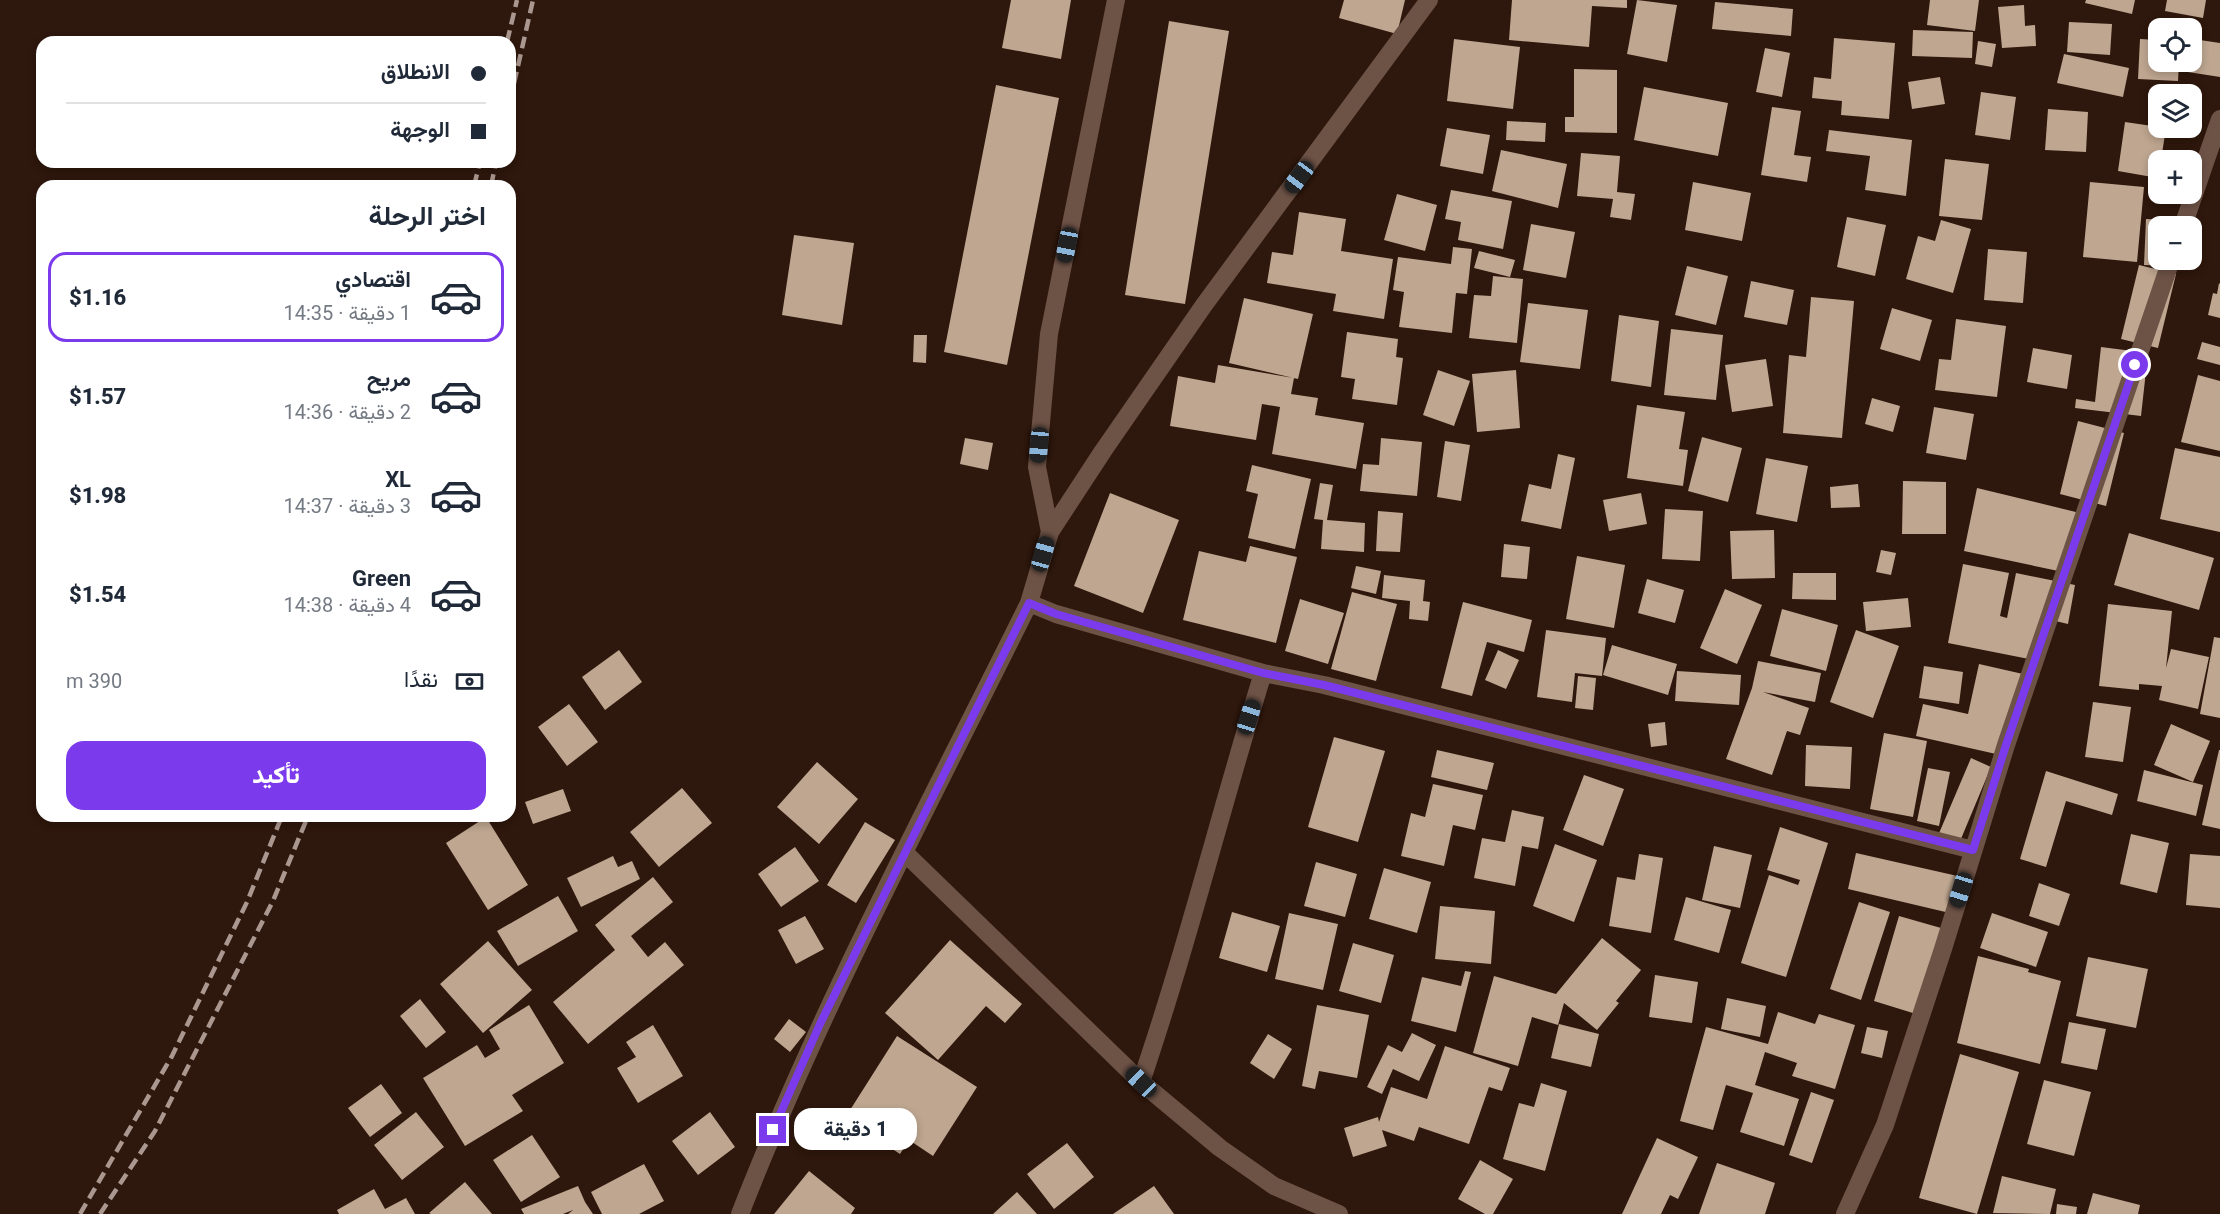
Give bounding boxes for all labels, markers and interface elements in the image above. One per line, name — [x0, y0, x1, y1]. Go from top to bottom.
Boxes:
map controls — [2148, 18, 2202, 270]
button: locate — [2148, 18, 2202, 72]
text: الانطلاق — [381, 59, 450, 84]
button: layers — [2148, 84, 2202, 138]
text: الوجهة — [390, 117, 450, 142]
button: + — [2148, 150, 2202, 204]
car — [1281, 157, 1317, 197]
text: اختر الرحلة — [369, 200, 486, 232]
button: − — [2148, 216, 2202, 270]
car — [1055, 226, 1079, 264]
text: اقتصادي — [335, 267, 411, 292]
icon: car — [429, 270, 483, 324]
text: $1.16 — [69, 285, 126, 310]
text: 1 دقيقة · 14:35 — [284, 301, 411, 325]
route start — [2121, 351, 2148, 378]
text: مريح — [367, 366, 411, 391]
icon: car — [429, 369, 483, 423]
text: $1.57 — [69, 384, 126, 409]
text: 2 دقيقة · 14:36 — [284, 400, 411, 424]
car — [1028, 426, 1050, 464]
text: XL — [385, 467, 411, 492]
icon: car — [429, 468, 483, 522]
text: $1.98 — [69, 483, 126, 508]
text: 3 دقيقة · 14:37 — [284, 494, 411, 518]
car — [1029, 534, 1057, 574]
text: Green — [352, 566, 411, 591]
icon: car — [429, 567, 483, 621]
text: $1.54 — [69, 582, 126, 607]
text: 4 دقيقة · 14:38 — [284, 593, 411, 617]
icon: cash — [453, 665, 486, 698]
text: نقدًا — [404, 667, 438, 692]
text: 390 m — [66, 669, 122, 693]
car — [1235, 697, 1263, 737]
button: تأكيد — [66, 741, 486, 810]
car — [1947, 870, 1975, 910]
car — [1122, 1063, 1160, 1101]
callout: 1 دقيقة — [794, 1109, 917, 1151]
route end — [759, 1116, 786, 1143]
text: 1 دقيقة — [824, 1117, 887, 1141]

